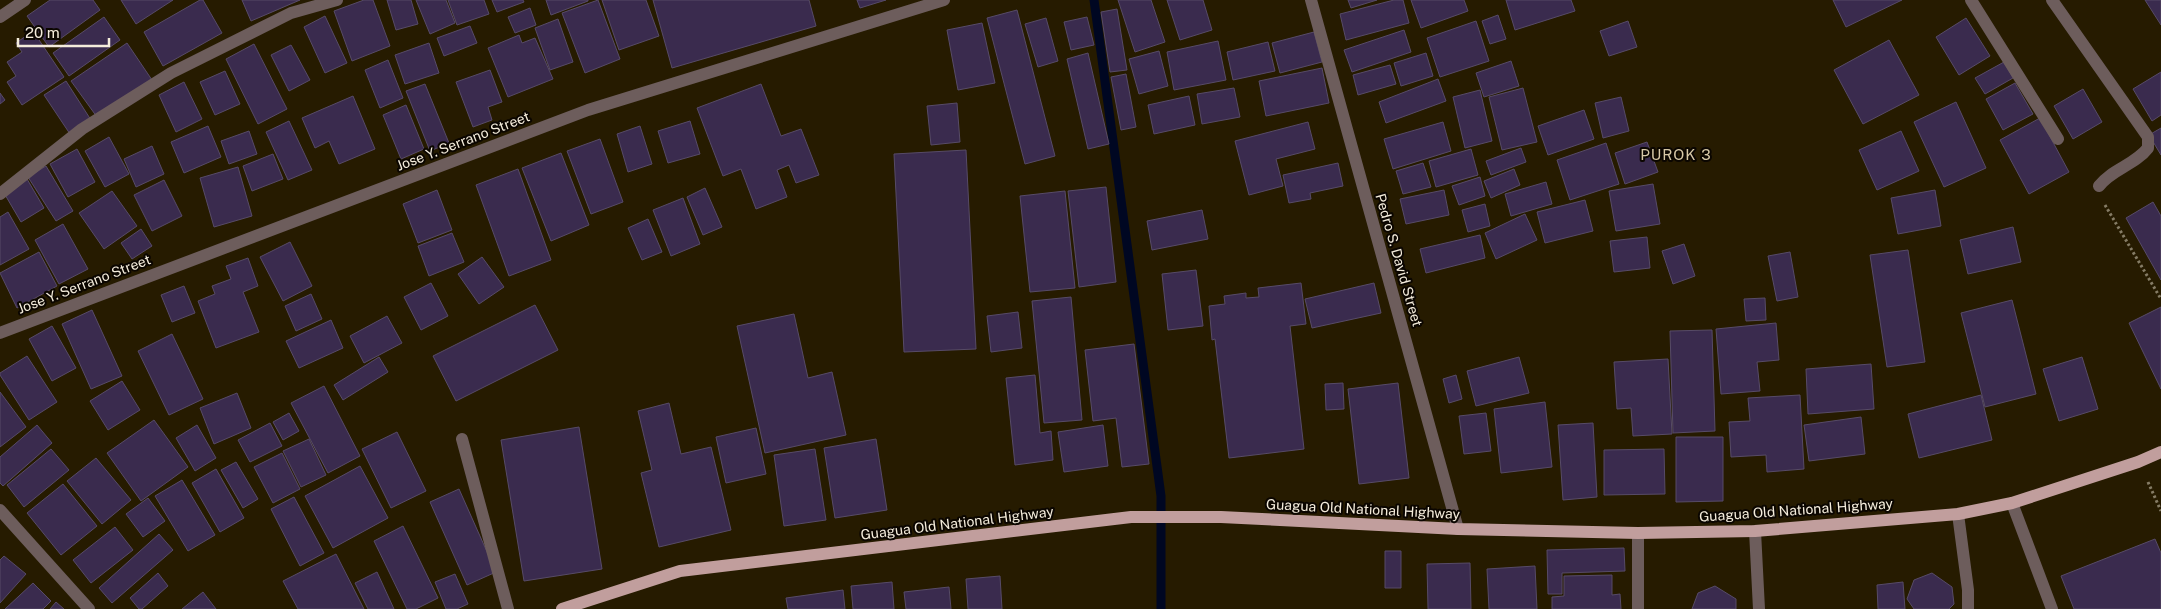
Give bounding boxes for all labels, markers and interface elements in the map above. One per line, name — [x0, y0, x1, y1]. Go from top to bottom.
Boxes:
scale bar — [18, 15, 109, 47]
text: 20 m — [25, 24, 60, 41]
street label: Jose Y. Serrano Street — [394, 108, 532, 174]
district label: PUROK 3 — [1640, 146, 1712, 163]
street label: Pedro S. David Street — [1372, 192, 1426, 328]
street label: Jose Y. Serrano Street — [15, 251, 153, 317]
street label: Guagua Old National Highway — [1698, 495, 1894, 525]
street label: Guagua Old National Highway — [1266, 496, 1461, 522]
street label: Guagua Old National Highway — [860, 503, 1055, 543]

